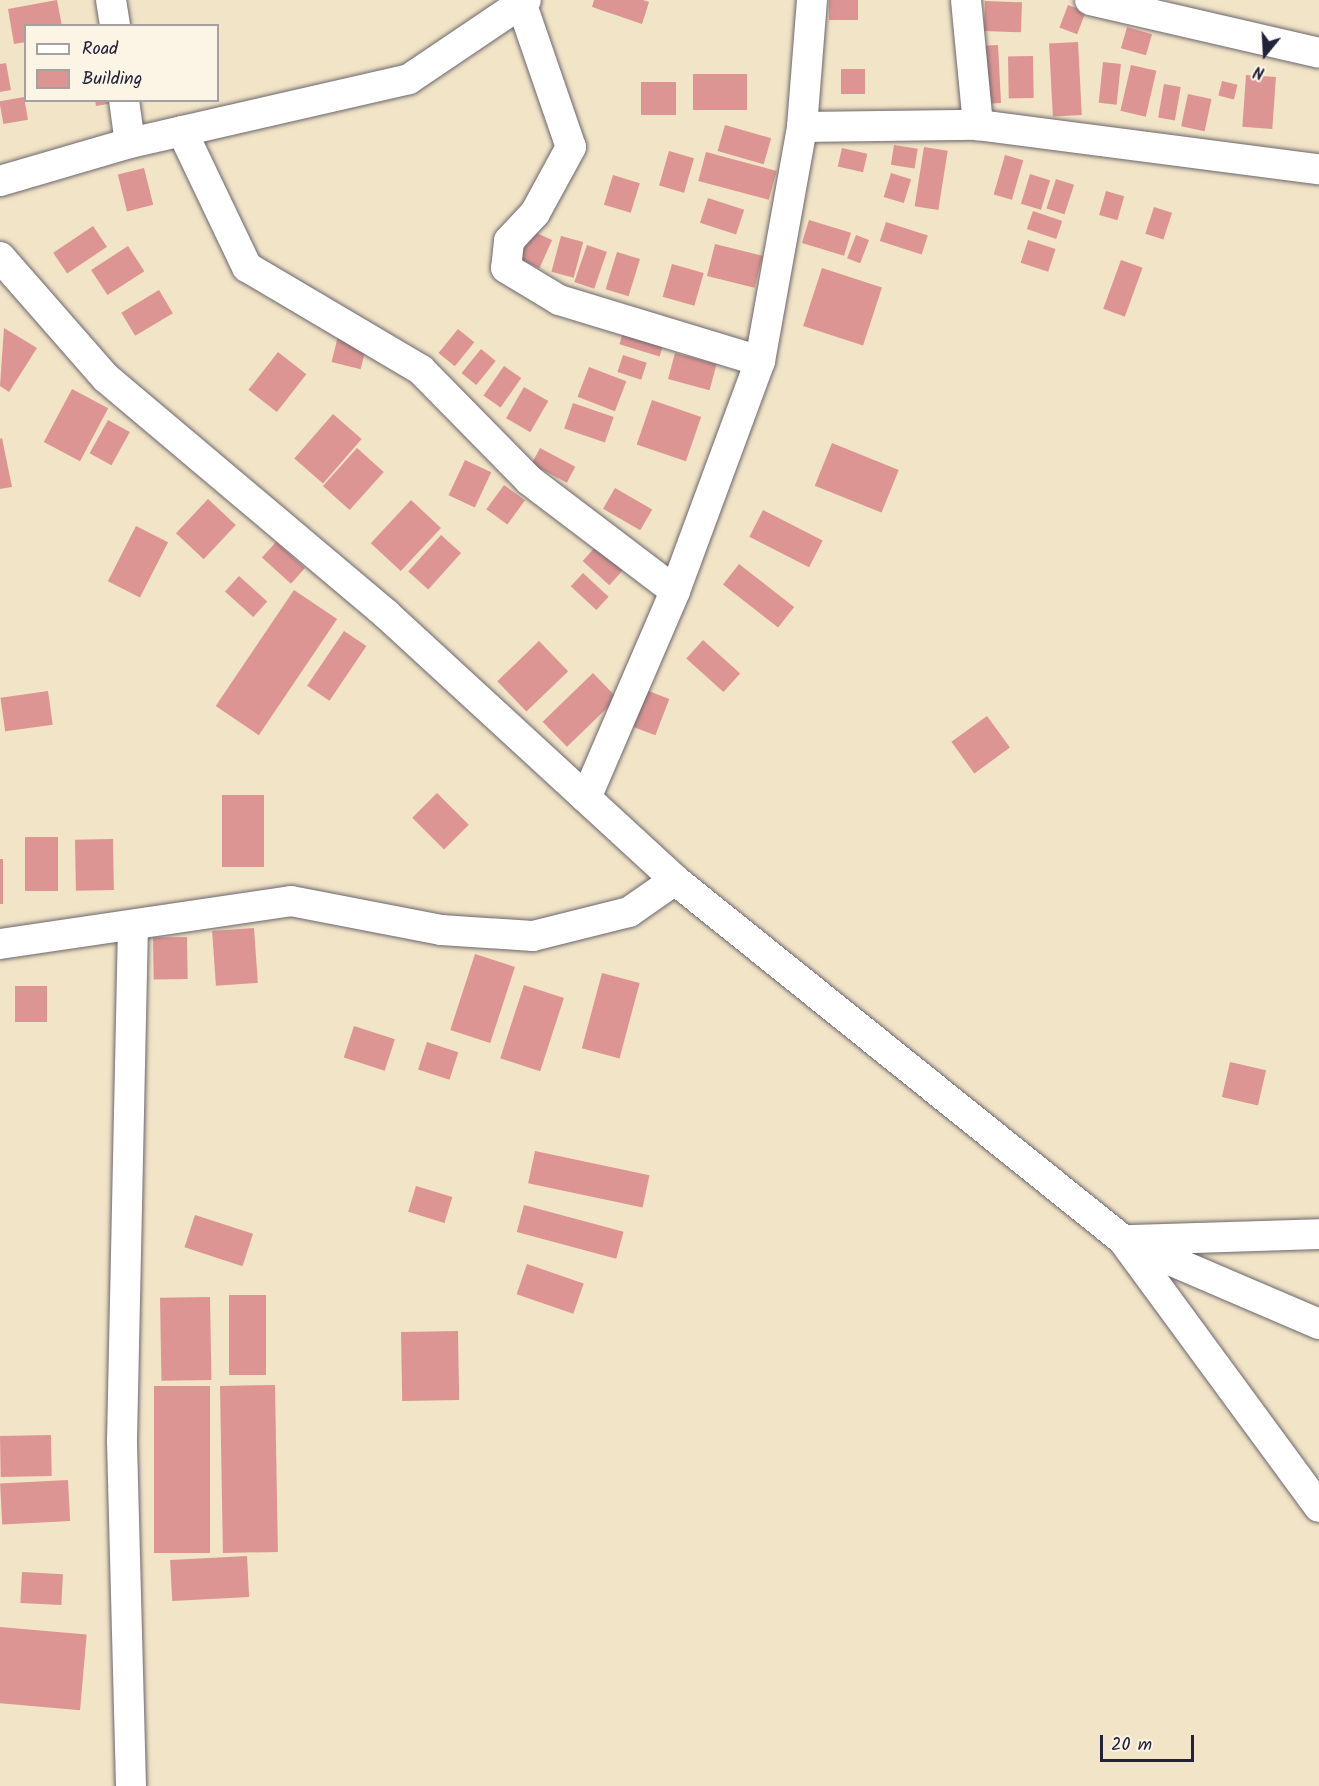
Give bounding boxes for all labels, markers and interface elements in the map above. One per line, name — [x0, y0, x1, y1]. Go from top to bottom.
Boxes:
legend — [24, 24, 219, 102]
north arrow — [1235, 24, 1295, 84]
text: Road — [82, 35, 118, 64]
text: N — [1251, 58, 1268, 85]
text: Building — [82, 65, 142, 94]
scale bar — [1103, 1723, 1198, 1761]
text: 20 m — [1111, 1731, 1152, 1760]

